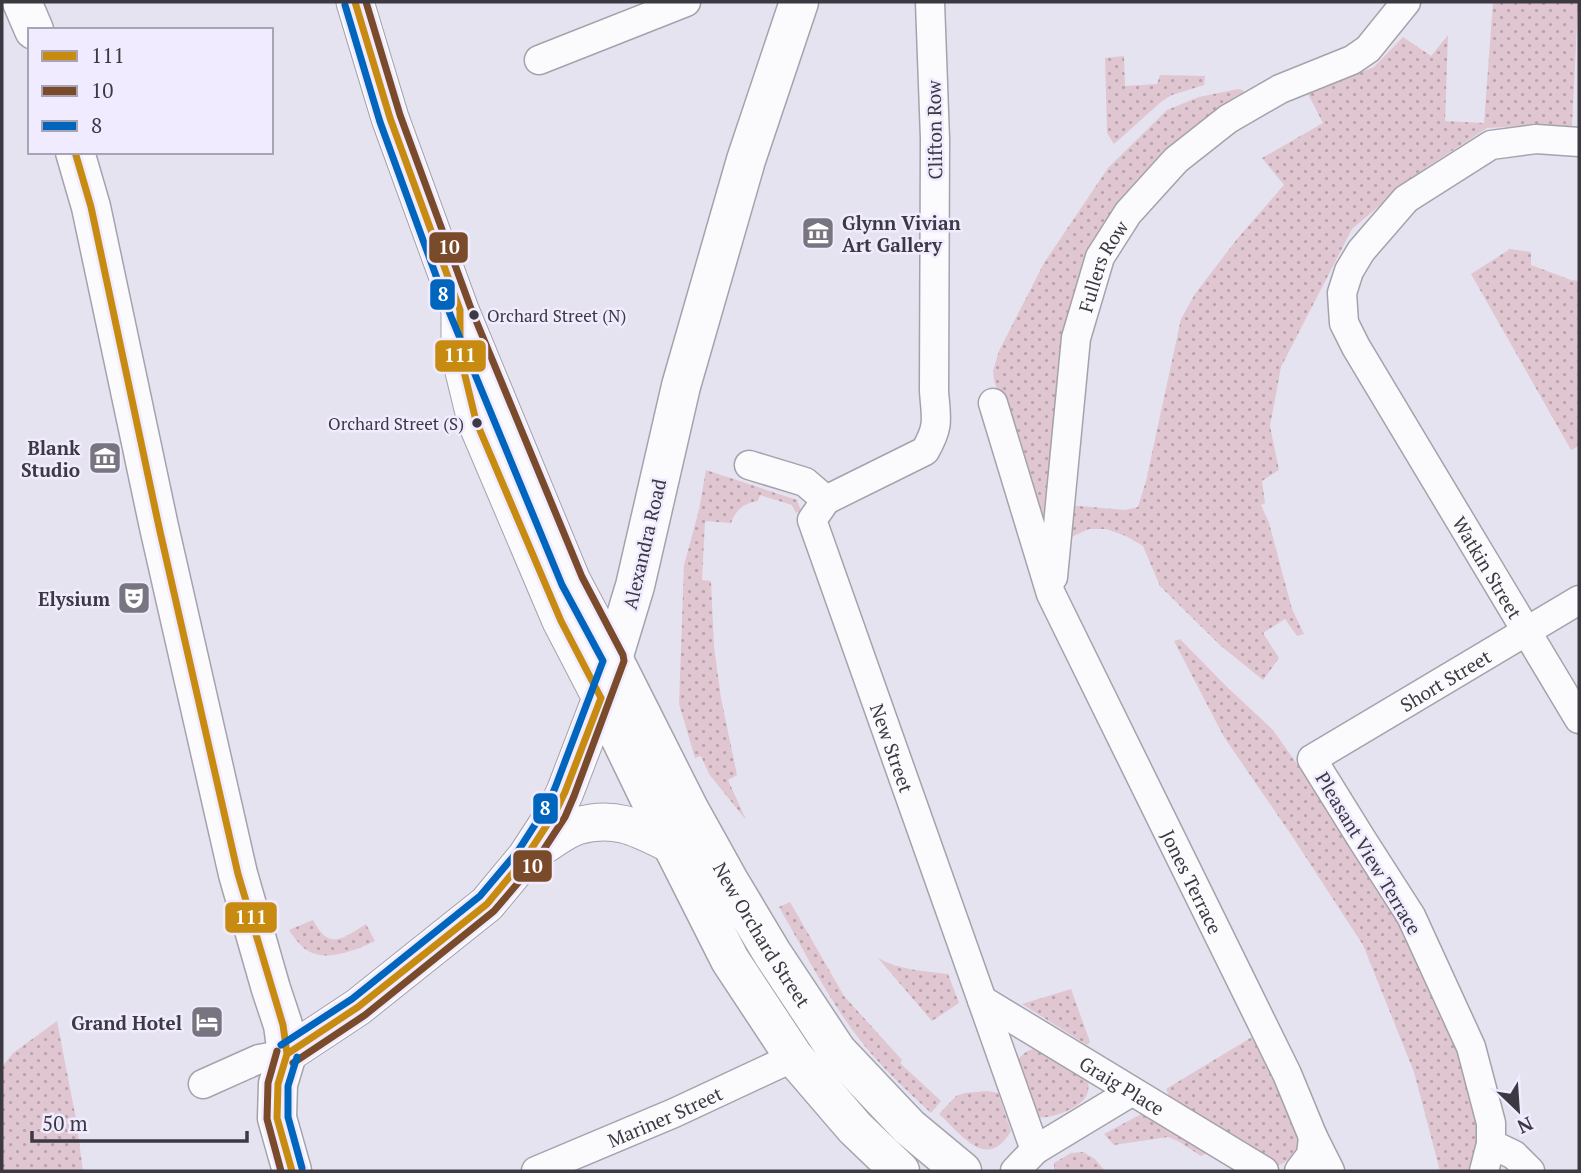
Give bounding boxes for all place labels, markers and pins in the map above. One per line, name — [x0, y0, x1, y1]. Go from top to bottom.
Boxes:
place label: Glynn Vivian Art Gallery — [842, 210, 962, 257]
museum icon: Glynn Vivian Art Gallery — [799, 214, 837, 252]
place label: Orchard Street (N) — [487, 304, 626, 327]
marker: Orchard Street (N) — [467, 308, 481, 322]
place label: Orchard Street (S) — [328, 412, 464, 435]
marker: Orchard Street (S) — [470, 416, 484, 430]
place label: Blank Studio — [21, 435, 81, 482]
museum icon: Blank Studio — [86, 439, 124, 477]
theatre icon: Elysium — [115, 579, 153, 617]
place label: Elysium — [38, 586, 110, 611]
hotel icon: Grand Hotel — [188, 1003, 226, 1041]
place label: Grand Hotel — [71, 1010, 182, 1035]

